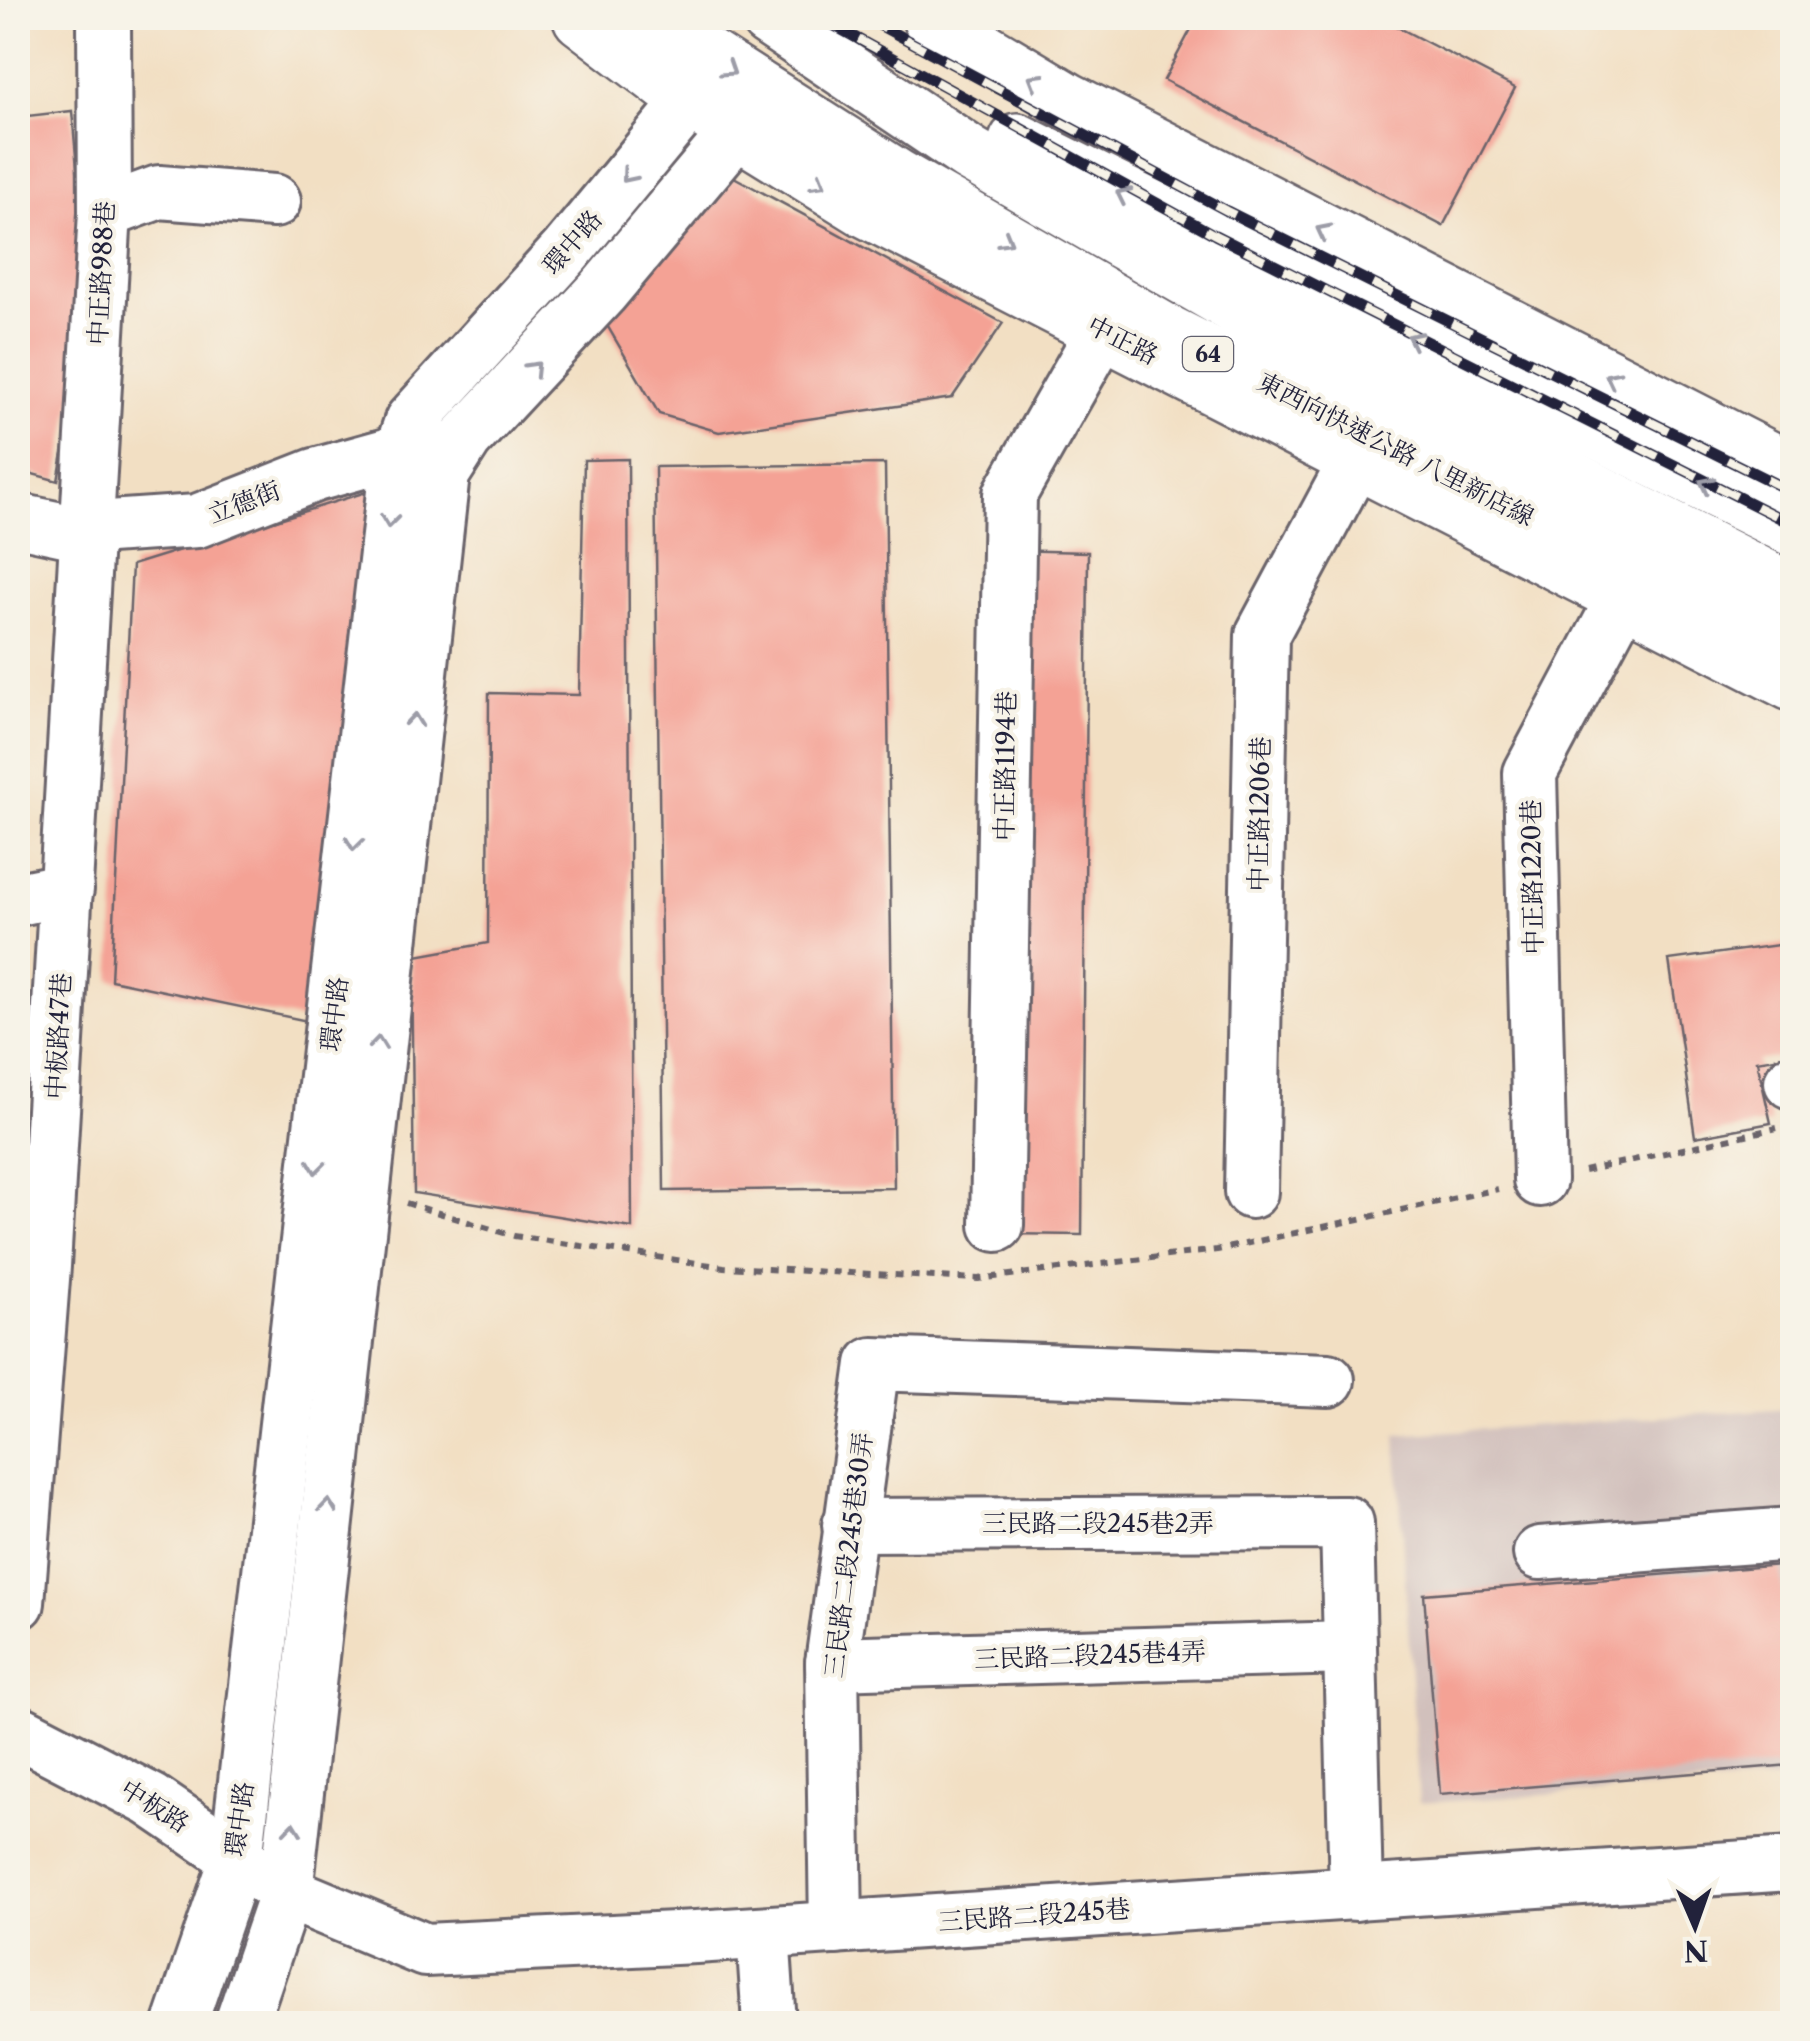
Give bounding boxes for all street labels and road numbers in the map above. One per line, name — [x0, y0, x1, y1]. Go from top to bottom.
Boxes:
street label: 中正路988巷 — [82, 200, 121, 346]
street label: 環中路 — [536, 204, 609, 281]
street label: 中正路 — [1082, 310, 1163, 371]
road number: 64 — [1183, 337, 1233, 371]
street label: 東西向快速公路 八里新店線 — [1252, 366, 1539, 533]
street label: 立德街 — [204, 475, 285, 530]
street label: 中正路1194巷 — [989, 691, 1022, 841]
street label: 中正路1206巷 — [1243, 736, 1276, 892]
street label: 中正路1220巷 — [1516, 799, 1549, 955]
street label: 中板路47巷 — [40, 972, 77, 1100]
street label: 環中路 — [315, 975, 354, 1053]
street label: 三民路二段245巷30弄 — [818, 1431, 879, 1680]
street label: 三民路二段245巷2弄 — [982, 1508, 1214, 1539]
street label: 三民路二段245巷4弄 — [974, 1636, 1206, 1675]
street label: 中板路 — [115, 1773, 195, 1839]
street label: 環中路 — [219, 1780, 260, 1858]
street label: 三民路二段245巷 — [937, 1893, 1131, 1938]

